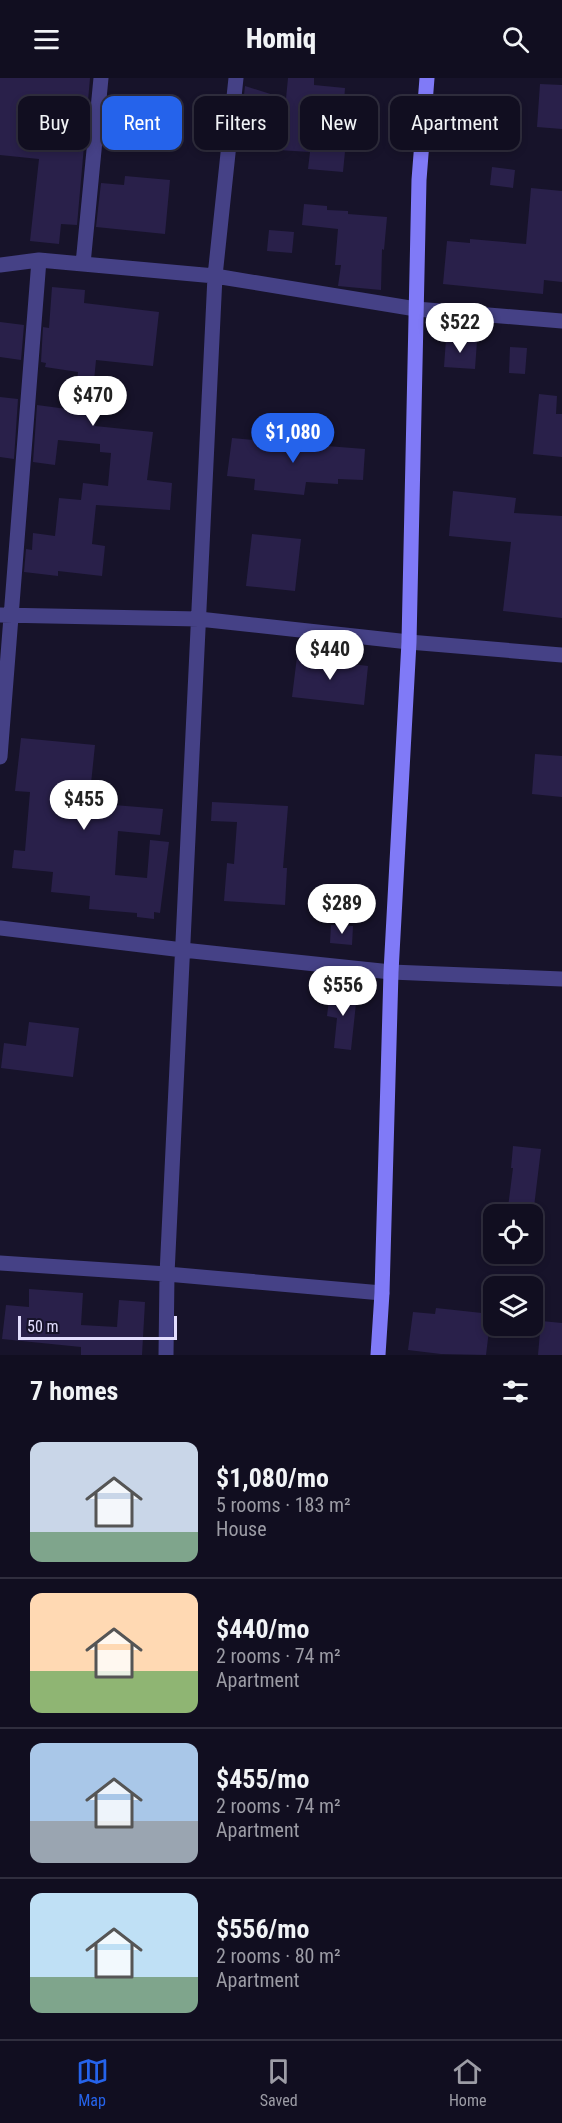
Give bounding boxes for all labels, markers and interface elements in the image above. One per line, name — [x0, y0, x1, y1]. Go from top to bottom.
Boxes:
icon: menu — [30, 23, 63, 56]
text: Homiq — [246, 23, 316, 55]
icon: search — [499, 23, 532, 56]
chip: Buy — [18, 96, 90, 150]
chip: Rent — [102, 96, 182, 150]
chip: Filters — [194, 96, 288, 150]
chip: New — [300, 96, 378, 150]
chip: Apartment — [390, 96, 520, 150]
pin: $522 — [424, 303, 496, 354]
text: $522 — [440, 310, 480, 334]
pin: $470 — [57, 376, 129, 427]
text: $470 — [73, 383, 113, 407]
pin: $1,080 — [244, 413, 342, 464]
text: $1,080 — [265, 420, 321, 444]
pin: $440 — [294, 630, 366, 681]
text: $440 — [310, 637, 350, 661]
pin: $455 — [48, 780, 120, 831]
text: $455 — [64, 787, 104, 811]
pin: $289 — [306, 884, 378, 935]
text: $289 — [322, 891, 362, 915]
pin: $556 — [307, 966, 379, 1017]
text: $556 — [323, 973, 363, 997]
map controls — [483, 1204, 543, 1336]
button: locate — [483, 1204, 543, 1264]
button: layers — [483, 1276, 543, 1336]
scale bar — [18, 1313, 177, 1340]
text: 50 m — [27, 1317, 59, 1336]
icon: filters — [499, 1375, 532, 1408]
text: 7 homes — [30, 1376, 118, 1406]
text: $1,080/mo — [216, 1463, 329, 1493]
icon: home — [78, 1466, 150, 1538]
text: 5 rooms · 183 m² — [216, 1493, 351, 1517]
text: House — [216, 1517, 267, 1541]
text: $440/mo — [216, 1614, 309, 1644]
icon: home — [78, 1617, 150, 1689]
text: 2 rooms · 74 m² — [216, 1644, 341, 1668]
text: Apartment — [216, 1668, 300, 1692]
text: $455/mo — [216, 1764, 309, 1794]
icon: home — [78, 1767, 150, 1839]
text: 2 rooms · 74 m² — [216, 1794, 341, 1818]
text: Apartment — [216, 1818, 300, 1842]
text: $556/mo — [216, 1914, 309, 1944]
icon: home — [78, 1917, 150, 1989]
text: 2 rooms · 80 m² — [216, 1944, 341, 1968]
text: Apartment — [216, 1968, 300, 1992]
tab: Map — [76, 2055, 109, 2110]
tab: Saved — [260, 2055, 298, 2110]
tab: Home — [449, 2055, 486, 2110]

